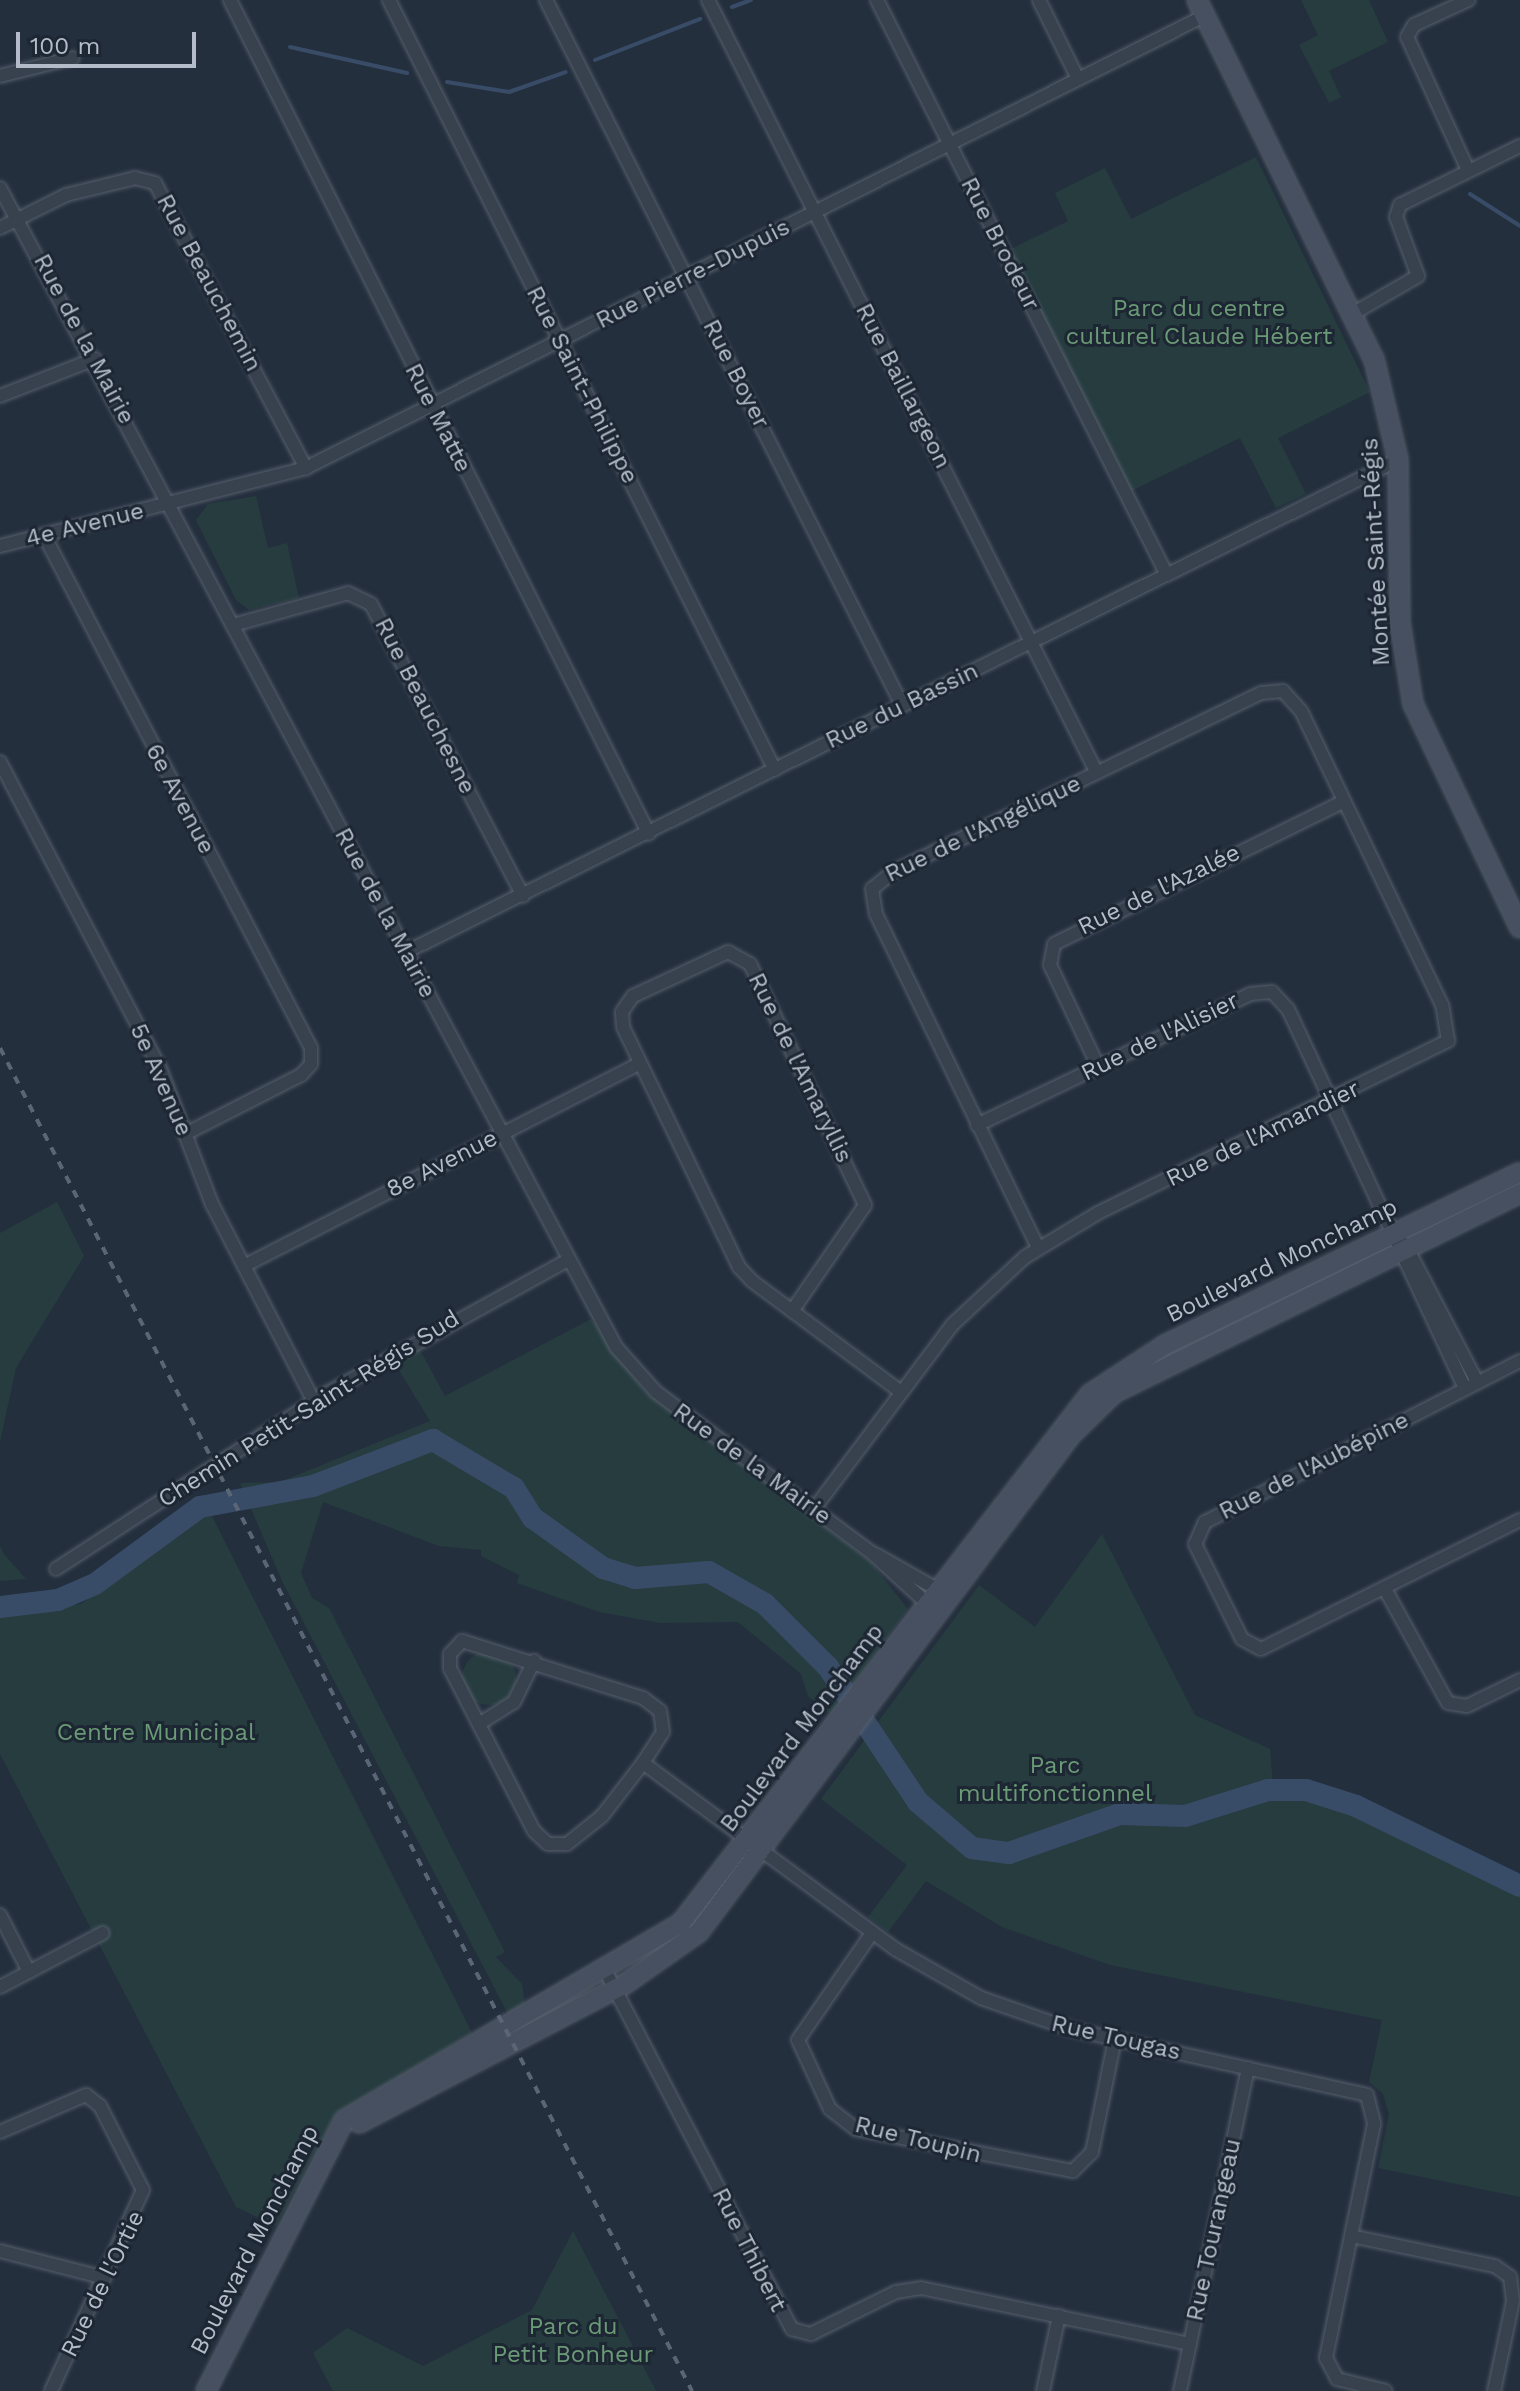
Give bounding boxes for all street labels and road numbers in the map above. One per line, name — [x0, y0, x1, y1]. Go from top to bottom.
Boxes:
street label: Rue Brodeur — [954, 173, 1046, 315]
street label: Rue Beauchemin — [150, 189, 268, 377]
street label: Rue Pierre-Dupuis — [591, 213, 795, 335]
street label: Rue de la Mairie — [27, 249, 141, 429]
street label: Rue Saint-Philippe — [520, 281, 644, 489]
street label: Rue Baillargeon — [849, 299, 957, 473]
street label: Rue Boyer — [696, 315, 776, 433]
street label: Rue Matte — [398, 359, 478, 477]
street label: Montée Saint-Régis — [1356, 437, 1396, 667]
street label: 4e Avenue — [23, 496, 147, 554]
street label: Rue Beauchesne — [368, 613, 482, 799]
street label: Rue du Bassin — [821, 657, 983, 755]
street label: 6e Avenue — [139, 739, 221, 859]
street label: Rue de l'Angélique — [880, 769, 1086, 889]
street label: Rue de la Mairie — [328, 823, 442, 1003]
street label: Rue de l'Azalée — [1073, 838, 1245, 942]
street label: Rue de l'Amaryllis — [742, 968, 858, 1168]
street label: Rue de l'Alisier — [1076, 986, 1244, 1088]
street label: 5e Avenue — [123, 1019, 199, 1141]
street label: Rue de l'Amandier — [1162, 1075, 1364, 1193]
street label: 8e Avenue — [381, 1124, 503, 1204]
street label: Boulevard Monchamp — [1162, 1192, 1402, 1330]
street label: Chemin Petit-Saint-Régis Sud — [153, 1304, 465, 1514]
street label: Rue de la Mairie — [667, 1397, 837, 1531]
street label: Rue de l'Aubépine — [1214, 1406, 1414, 1526]
street label: Boulevard Monchamp — [714, 1618, 890, 1838]
street label: Rue Tougas — [1048, 2009, 1184, 2067]
street label: Rue Toupin — [852, 2110, 984, 2170]
street label: Boulevard Monchamp — [185, 2121, 325, 2359]
street label: Rue Tourangeau — [1181, 2136, 1247, 2324]
street label: Rue Thibert — [705, 2183, 793, 2317]
street label: Rue de l'Ortie — [55, 2206, 151, 2362]

